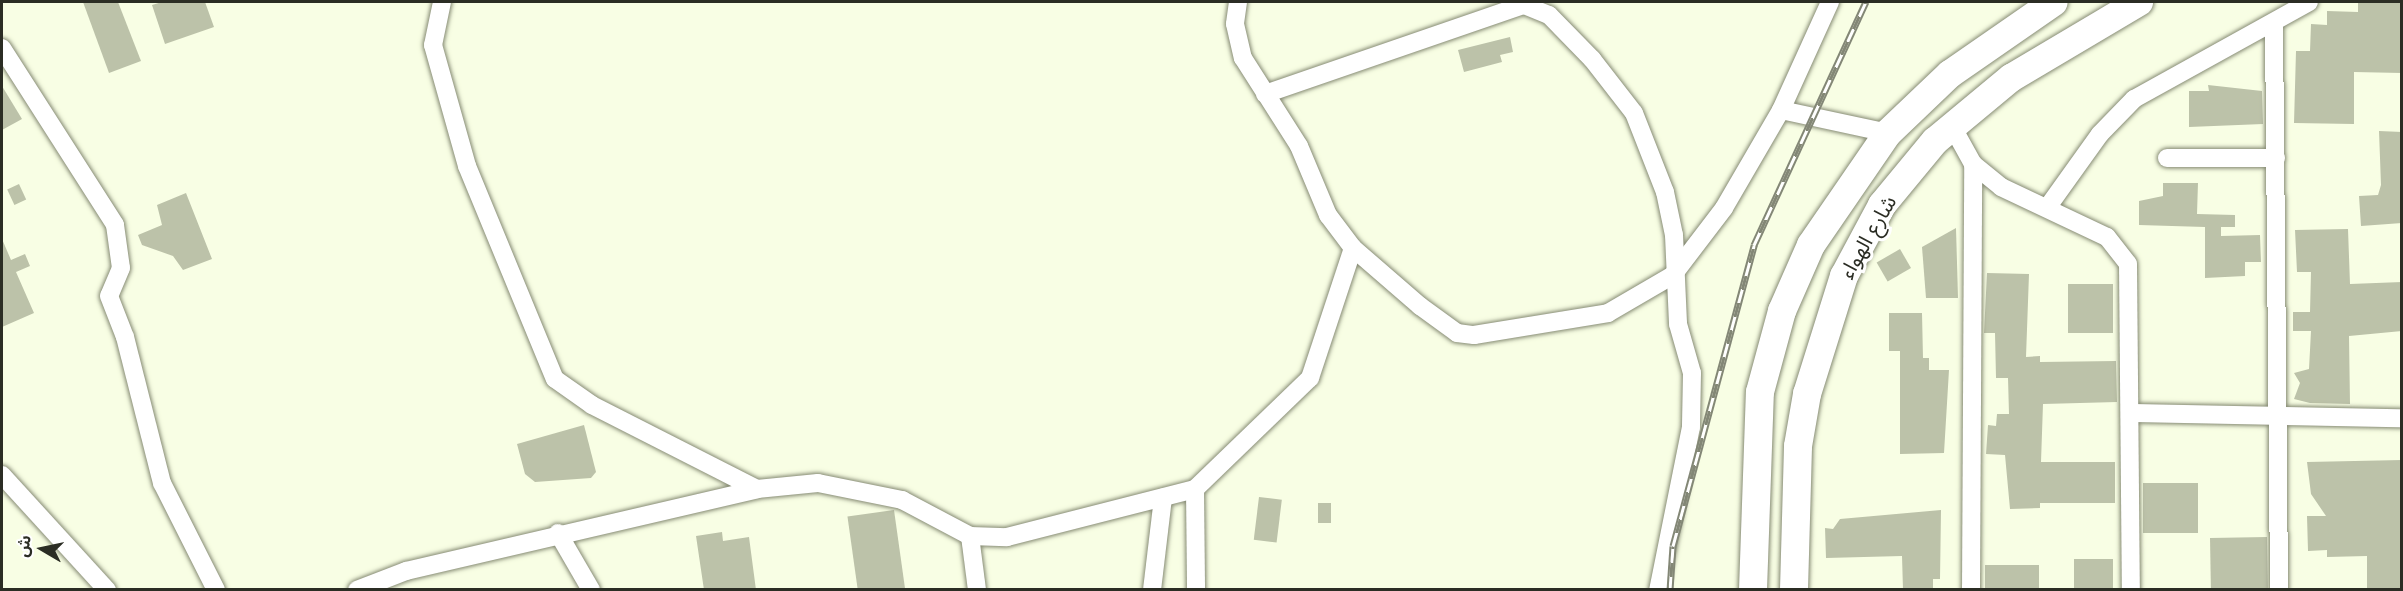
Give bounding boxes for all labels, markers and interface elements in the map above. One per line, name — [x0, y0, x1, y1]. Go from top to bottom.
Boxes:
street label: شارع الهواء — [1834, 191, 1902, 283]
north arrow — [12, 519, 72, 579]
text: ش — [11, 533, 37, 559]

